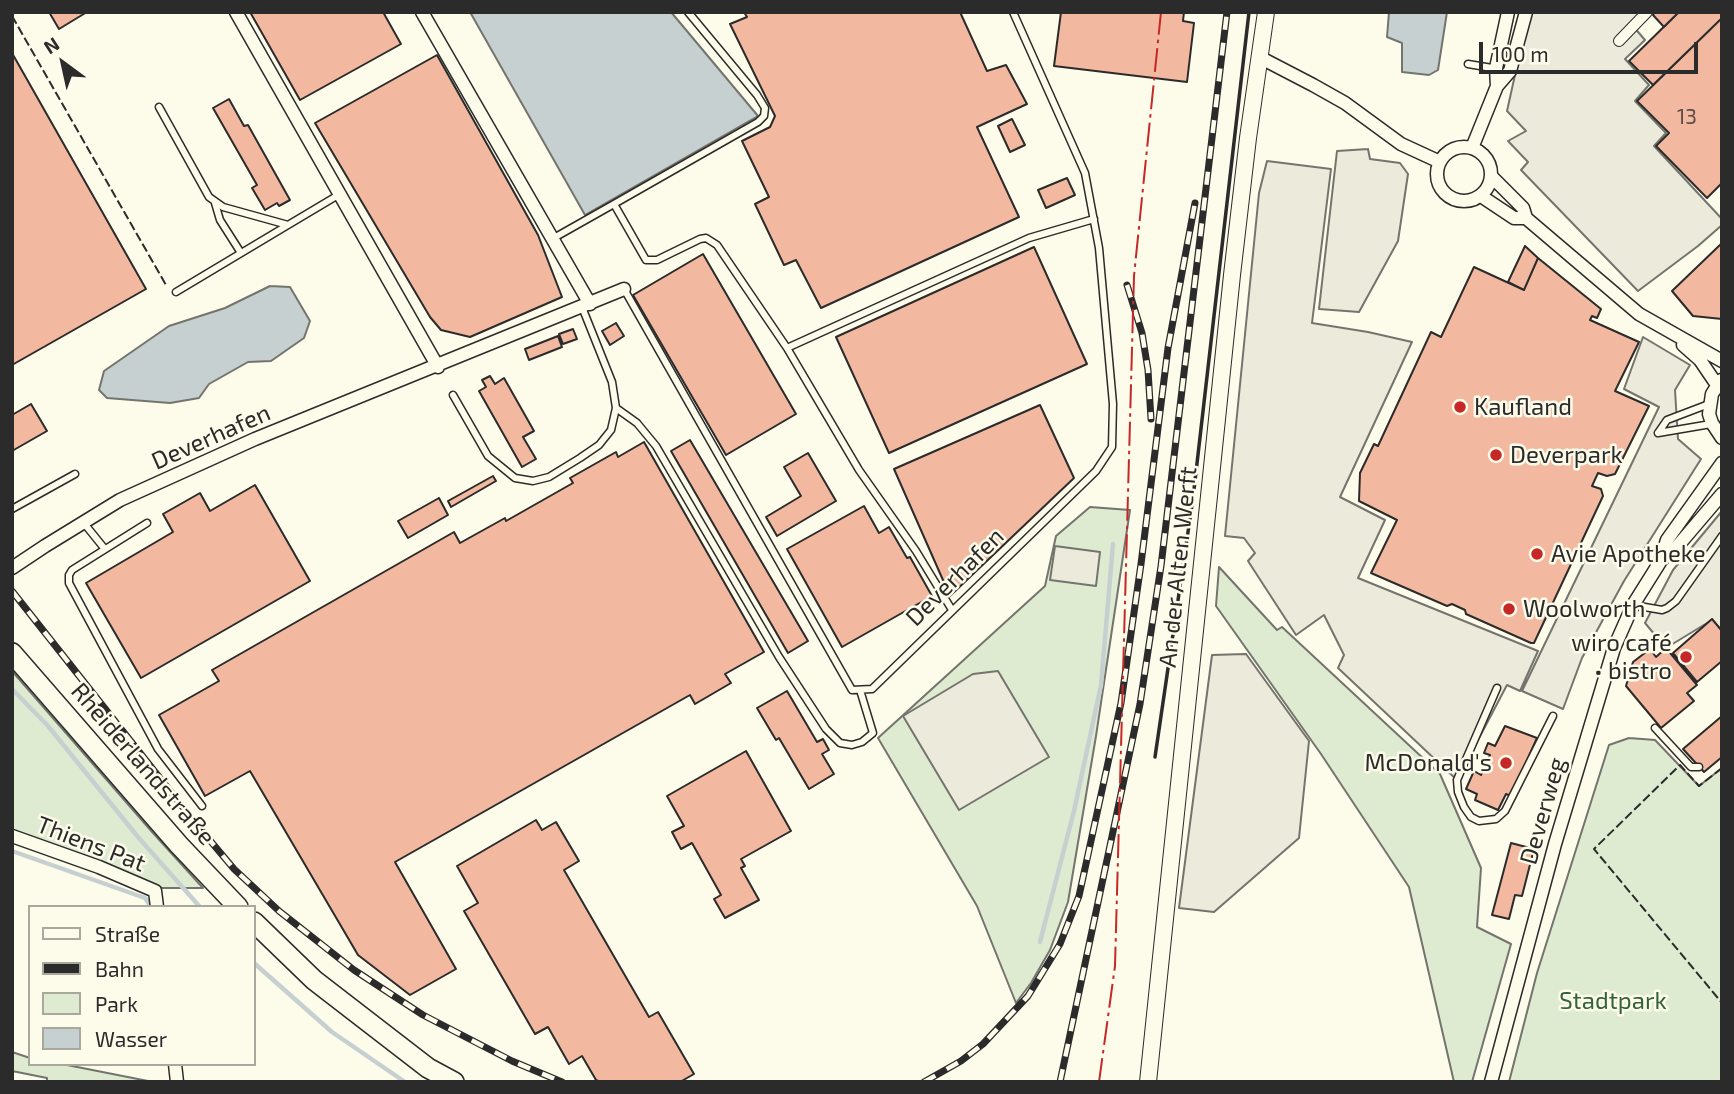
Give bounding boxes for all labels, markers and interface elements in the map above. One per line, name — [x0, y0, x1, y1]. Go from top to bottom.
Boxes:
north arrow — [28, 28, 98, 98]
scale bar — [1482, 28, 1701, 72]
text: N — [39, 32, 63, 58]
text: 100 m — [1492, 41, 1549, 66]
house number: 13 — [1677, 104, 1697, 130]
place label: Kaufland — [1474, 393, 1572, 421]
street label: Deverhafen — [147, 398, 275, 476]
marker: Kaufland — [1452, 399, 1468, 415]
place label: Deverpark — [1510, 441, 1623, 469]
marker: Deverpark — [1488, 447, 1504, 463]
street label: An der Alten Werft — [1153, 465, 1203, 669]
street label: Deverhafen — [900, 522, 1010, 632]
place label: Avie Apotheke — [1551, 540, 1706, 568]
marker: Avie Apotheke — [1529, 546, 1545, 562]
place label: Woolworth — [1523, 595, 1645, 623]
marker: Woolworth — [1501, 601, 1517, 617]
place label: wiro café • bistro — [1571, 629, 1672, 685]
marker: wiro café • bistro — [1678, 649, 1694, 665]
street label: Rheiderlandstraße — [65, 677, 221, 851]
place label: McDonald's — [1364, 749, 1492, 777]
street label: Deverweg — [1514, 754, 1572, 868]
marker: McDonald's — [1498, 755, 1514, 771]
street label: Thiens Pat — [32, 810, 150, 878]
legend — [28, 905, 256, 1066]
text: Straße — [95, 921, 160, 946]
text: Bahn — [95, 956, 144, 981]
park label: Stadtpark — [1559, 987, 1667, 1015]
text: Park — [95, 991, 138, 1016]
text: Wasser — [95, 1026, 167, 1051]

